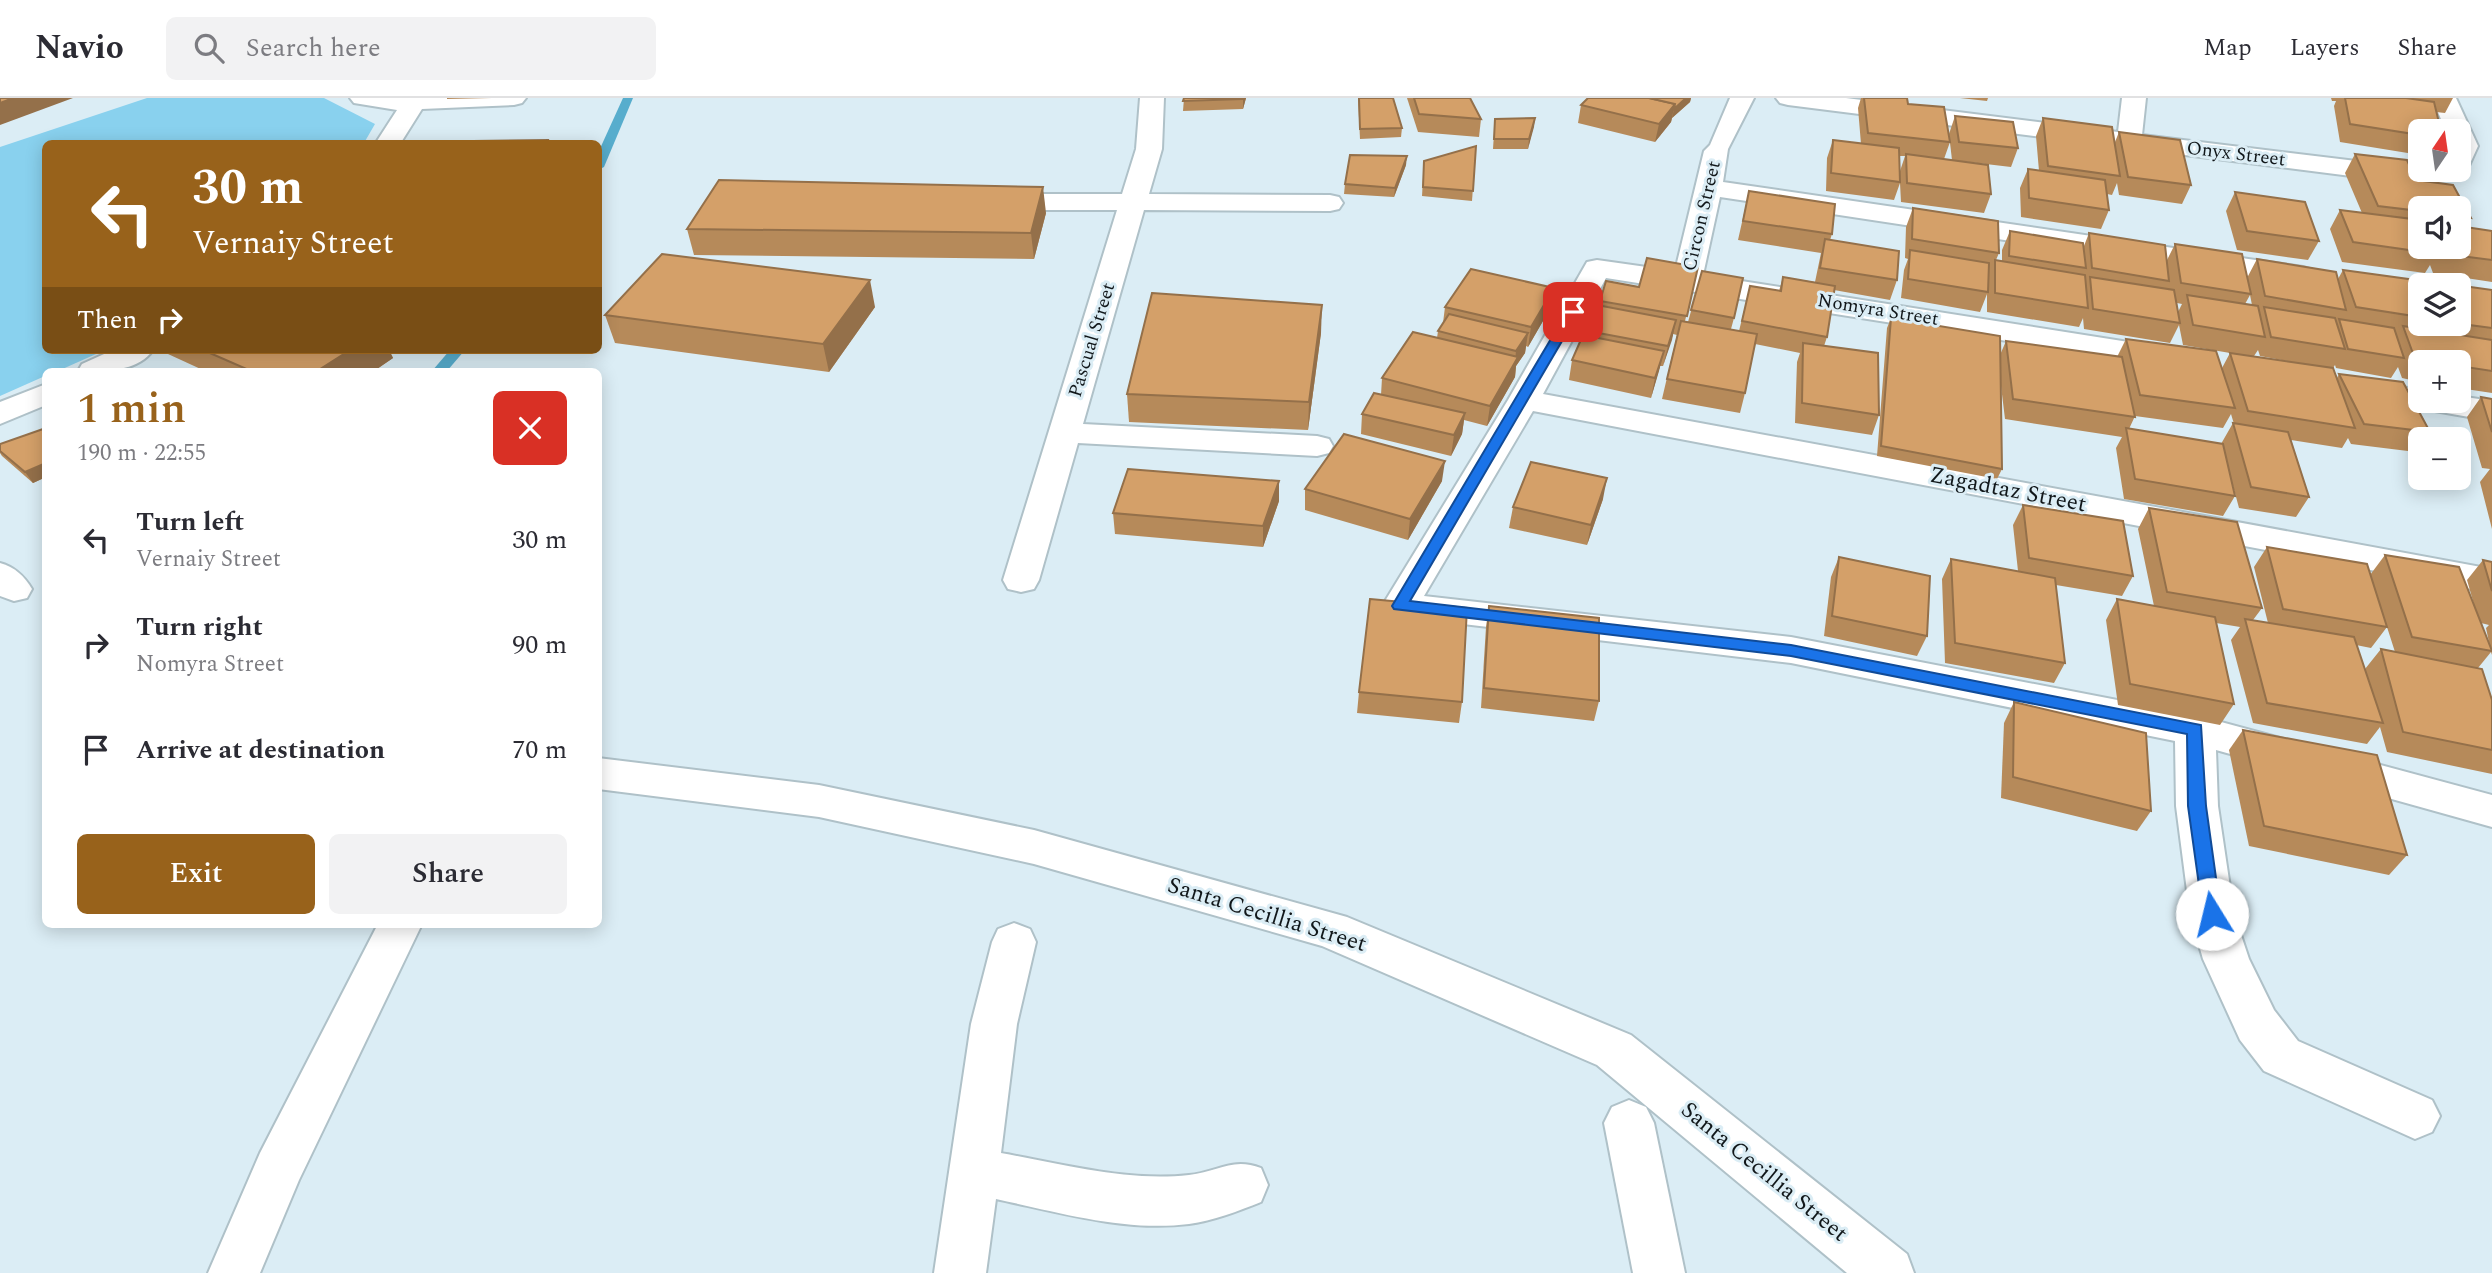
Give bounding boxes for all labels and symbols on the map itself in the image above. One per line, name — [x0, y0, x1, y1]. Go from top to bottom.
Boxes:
north arrow — [2408, 119, 2471, 182]
street label: Onyx Street — [2185, 134, 2287, 174]
street label: Circon Street — [1675, 158, 1729, 274]
street label: Pascual Street — [1061, 279, 1123, 401]
pin — [1543, 282, 1603, 342]
street label: Nomyra Street — [1815, 286, 1941, 334]
street label: Zagadtaz Street — [1927, 458, 2089, 522]
street label: Santa Cecillia Street — [1163, 868, 1371, 962]
position arrow — [2175, 877, 2249, 951]
street label: Santa Cecillia Street — [1673, 1093, 1855, 1251]

